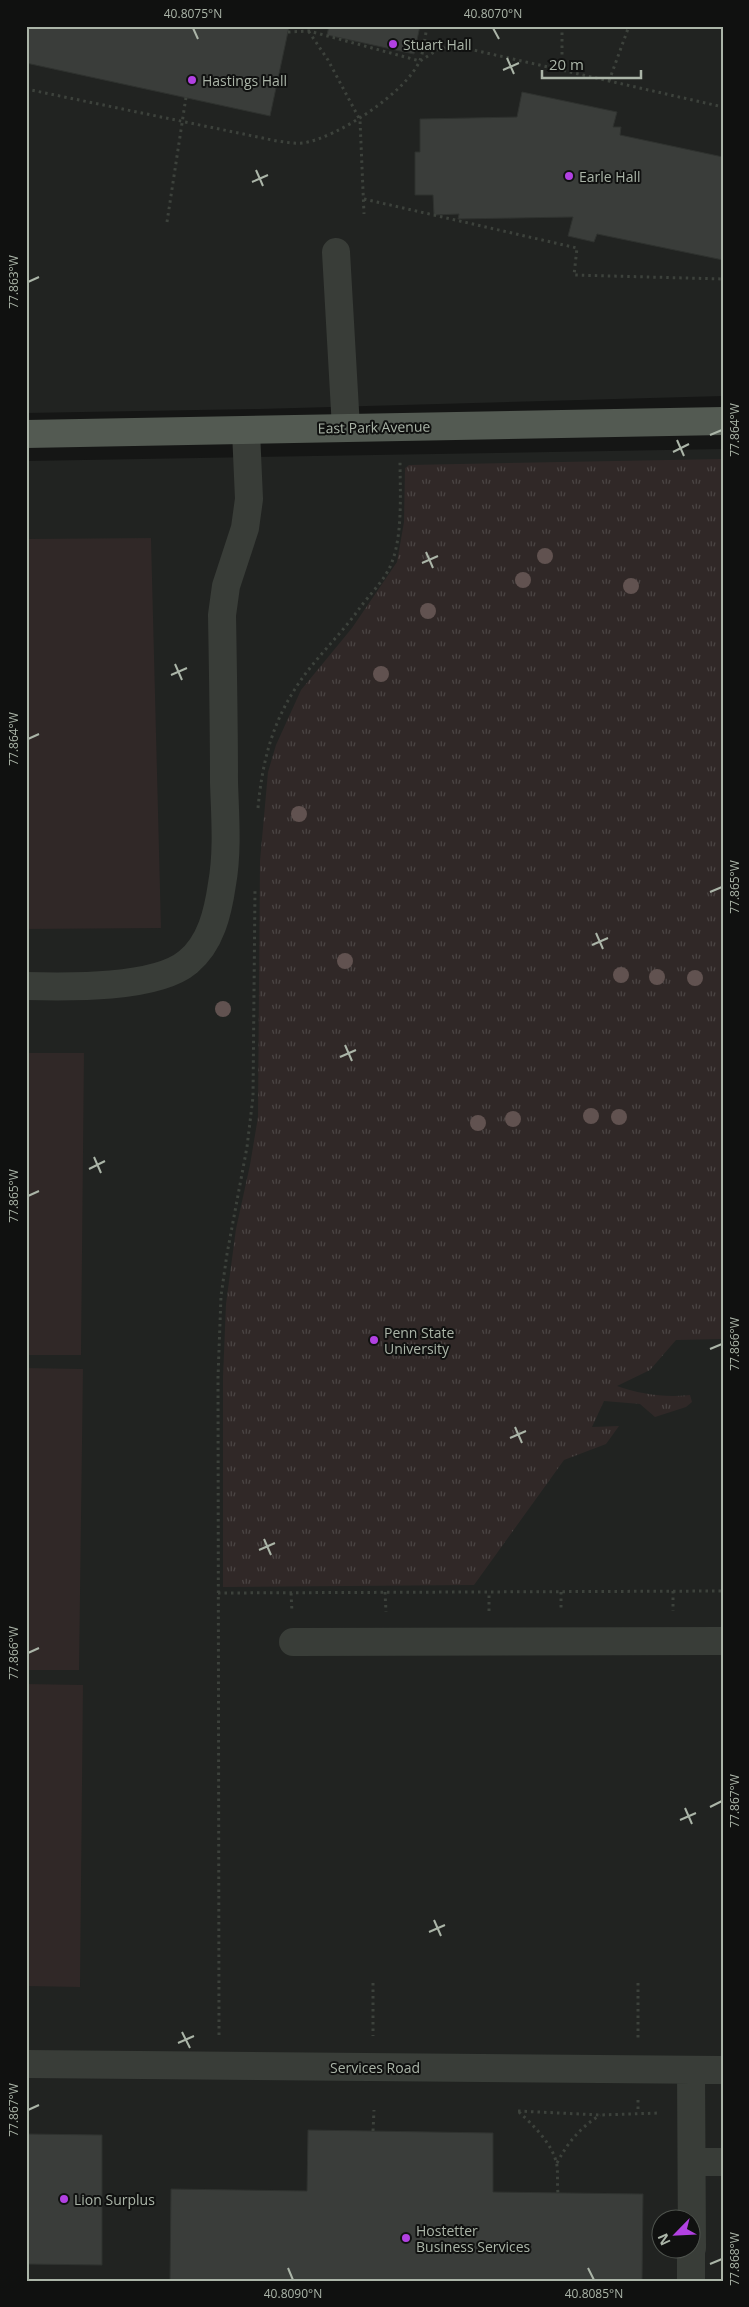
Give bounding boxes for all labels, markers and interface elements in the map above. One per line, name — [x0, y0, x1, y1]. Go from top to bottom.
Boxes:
text: 40.8075°N — [164, 5, 222, 22]
text: 40.8070°N — [464, 5, 522, 22]
place label: Stuart Hall — [403, 35, 472, 54]
marker: Stuart Hall — [387, 38, 399, 50]
scale bar — [542, 48, 640, 80]
text: 20 m — [549, 54, 584, 74]
place label: Hastings Hall — [202, 71, 287, 90]
marker: Hastings Hall — [186, 74, 198, 86]
place label: Earle Hall — [579, 167, 640, 186]
marker: Earle Hall — [563, 170, 575, 182]
text: 77.863°W — [5, 255, 22, 309]
text: 77.864°W — [726, 403, 743, 457]
street label: East Park Avenue — [318, 417, 431, 437]
text: 77.864°W — [5, 712, 22, 766]
text: 77.865°W — [726, 860, 743, 914]
text: 77.865°W — [5, 1169, 22, 1223]
text: 77.866°W — [726, 1317, 743, 1371]
place label: Penn State University — [384, 1323, 455, 1358]
marker: Penn State University — [368, 1334, 380, 1346]
text: 77.866°W — [5, 1626, 22, 1680]
text: 77.867°W — [726, 1774, 743, 1828]
street label: Services Road — [330, 2058, 420, 2077]
text: 77.867°W — [5, 2083, 22, 2137]
place label: Lion Surplus — [74, 2190, 155, 2209]
marker: Lion Surplus — [58, 2193, 70, 2205]
north arrow — [652, 2210, 702, 2260]
place label: Hostetter Business Services — [416, 2221, 531, 2256]
text: N — [653, 2230, 675, 2249]
marker: Hostetter Business Services — [400, 2232, 412, 2244]
text: 77.868°W — [726, 2232, 743, 2286]
text: 40.8090°N — [264, 2285, 322, 2302]
text: 40.8085°N — [565, 2285, 623, 2302]

